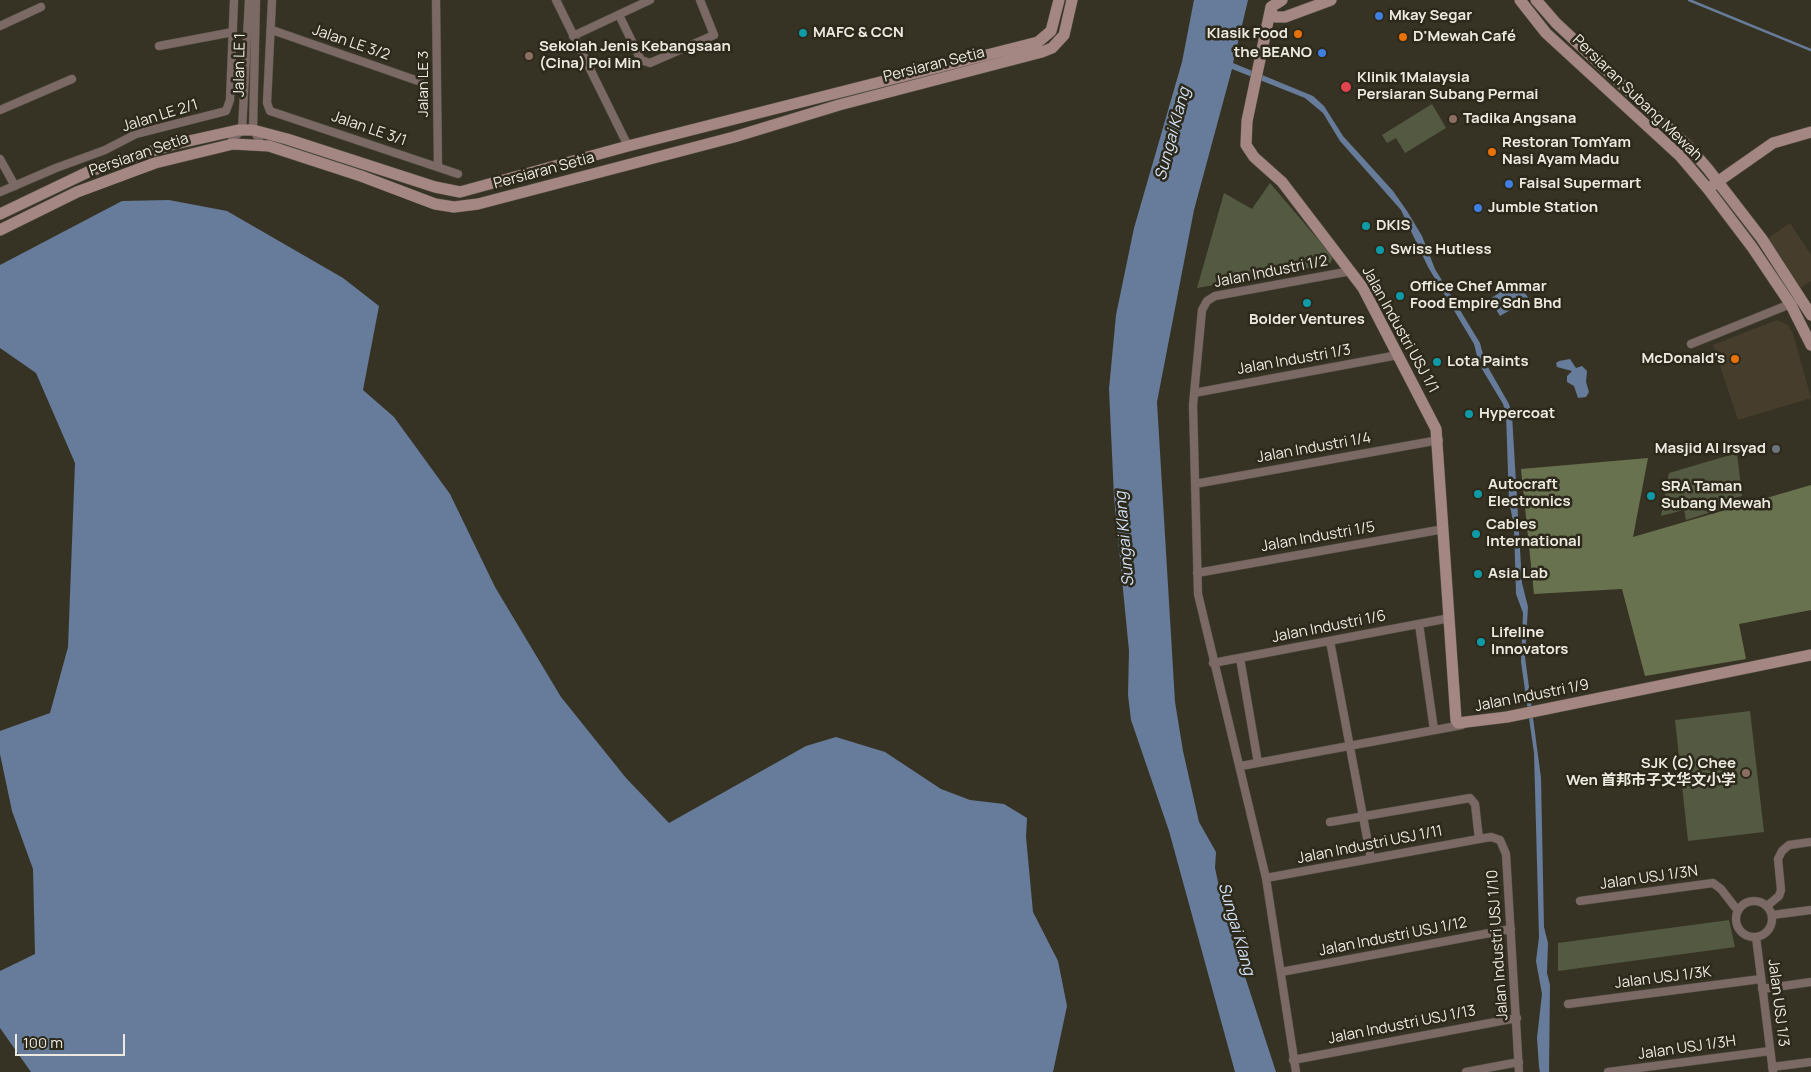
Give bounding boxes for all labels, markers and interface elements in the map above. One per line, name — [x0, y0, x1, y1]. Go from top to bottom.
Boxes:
place label: Mkay Segar — [1389, 7, 1472, 25]
marker: Mkay Segar — [1373, 10, 1385, 22]
street label: Jalan LE 3/2 — [310, 21, 392, 65]
place label: MAFC & CCN — [813, 24, 904, 42]
place label: Klasik Food — [1207, 25, 1288, 43]
marker: MAFC & CCN — [797, 27, 809, 39]
marker: Klasik Food — [1292, 28, 1304, 40]
place label: D'Mewah Café — [1413, 28, 1516, 46]
marker: D'Mewah Café — [1397, 31, 1409, 43]
street label: Persiaran Subang Mewah — [1568, 31, 1706, 165]
street label: Jalan LE 1 — [230, 33, 250, 97]
place label: Sekolah Jenis Kebangsaan (Cina) Poi Min — [539, 38, 731, 73]
street label: Persiaran Setia — [881, 44, 987, 86]
place label: the BEANO — [1234, 44, 1312, 62]
marker: the BEANO — [1316, 47, 1328, 59]
marker: Sekolah Jenis Kebangsaan (Cina) Poi Min — [523, 50, 535, 62]
street label: Jalan LE 3 — [415, 51, 433, 117]
place label: Klinik 1Malaysia Persiaran Subang Permai — [1357, 69, 1539, 104]
marker: Klinik 1Malaysia Persiaran Subang Permai — [1339, 80, 1353, 94]
water label: Sungai Klang — [1151, 86, 1195, 182]
street label: Jalan LE 2/1 — [120, 96, 200, 136]
street label: Jalan LE 3/1 — [329, 108, 409, 150]
place label: Tadika Angsana — [1463, 110, 1576, 128]
marker: Tadika Angsana — [1447, 113, 1459, 125]
street label: Persiaran Setia — [87, 130, 191, 180]
place label: Restoran TomYam Nasi Ayam Madu — [1502, 134, 1631, 169]
marker: Restoran TomYam Nasi Ayam Madu — [1486, 146, 1498, 158]
street label: Persiaran Setia — [492, 149, 596, 193]
place label: Faisal Supermart — [1519, 175, 1641, 193]
marker: Faisal Supermart — [1503, 178, 1515, 190]
place label: Jumble Station — [1488, 199, 1598, 217]
marker: Jumble Station — [1472, 202, 1484, 214]
place label: DKIS — [1376, 217, 1410, 235]
marker: DKIS — [1360, 220, 1372, 232]
place label: Swiss Hutless — [1390, 241, 1492, 259]
marker: Swiss Hutless — [1374, 244, 1386, 256]
street label: Jalan Industri 1/2 — [1213, 252, 1329, 292]
street label: Jalan Industri USJ 1/1 — [1358, 264, 1442, 396]
place label: Office Chef Ammar Food Empire Sdn Bhd — [1410, 278, 1562, 313]
marker: Office Chef Ammar Food Empire Sdn Bhd — [1394, 290, 1406, 302]
marker: Bolder Ventures — [1301, 297, 1313, 309]
place label: Bolder Ventures — [1249, 311, 1365, 329]
street label: Jalan Industri 1/3 — [1236, 341, 1352, 379]
place label: McDonald's — [1641, 350, 1725, 368]
place label: Lota Paints — [1447, 353, 1529, 371]
marker: McDonald's — [1729, 353, 1741, 365]
marker: Lota Paints — [1431, 356, 1443, 368]
place label: Hypercoat — [1479, 405, 1555, 423]
marker: Hypercoat — [1463, 408, 1475, 420]
street label: Jalan Industri 1/4 — [1256, 429, 1372, 467]
place label: Masjid Al Irsyad — [1655, 440, 1766, 458]
marker: Masjid Al Irsyad — [1770, 443, 1782, 455]
place label: Autocraft Electronics — [1488, 476, 1571, 511]
place label: SRA Taman Subang Mewah — [1661, 478, 1771, 513]
marker: Autocraft Electronics — [1472, 488, 1484, 500]
marker: SRA Taman Subang Mewah — [1645, 490, 1657, 502]
water label: Sungai Klang — [1111, 491, 1139, 587]
place label: Cables International — [1486, 516, 1581, 551]
street label: Jalan Industri 1/5 — [1260, 518, 1376, 556]
marker: Cables International — [1470, 528, 1482, 540]
place label: Asia Lab — [1488, 565, 1548, 583]
marker: Asia Lab — [1472, 568, 1484, 580]
street label: Jalan Industri 1/6 — [1270, 607, 1388, 647]
place label: Lifeline Innovators — [1491, 624, 1568, 659]
marker: Lifeline Innovators — [1475, 636, 1487, 648]
street label: Jalan Industri 1/9 — [1473, 676, 1591, 716]
place label: SJK (C) Chee Wen 首邦市子文华文小学 — [1566, 755, 1736, 790]
marker: SJK (C) Chee Wen 首邦市子文华文小学 — [1740, 767, 1752, 779]
street label: Jalan Industri USJ 1/11 — [1296, 822, 1444, 868]
street label: Jalan USJ 1/3N — [1599, 862, 1699, 894]
street label: Jalan Industri USJ 1/10 — [1484, 869, 1512, 1021]
water label: Sungai Klang — [1214, 881, 1258, 977]
street label: Jalan Industri USJ 1/12 — [1318, 914, 1468, 960]
street label: Jalan USJ 1/3 — [1764, 958, 1792, 1048]
street label: Jalan USJ 1/3K — [1614, 963, 1712, 993]
street label: Jalan Industri USJ 1/13 — [1327, 1002, 1477, 1048]
scale bar — [18, 1024, 128, 1056]
text: 100 m — [23, 1032, 63, 1053]
street label: Jalan USJ 1/3H — [1637, 1032, 1737, 1064]

